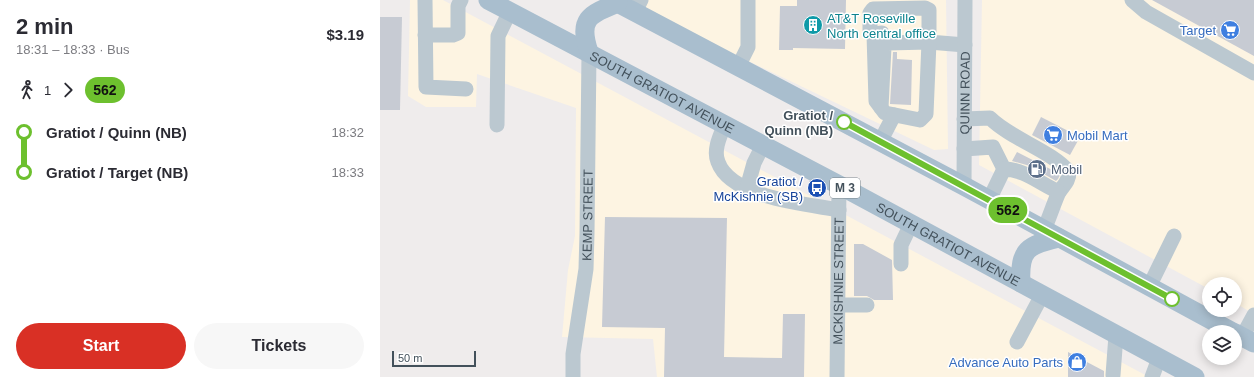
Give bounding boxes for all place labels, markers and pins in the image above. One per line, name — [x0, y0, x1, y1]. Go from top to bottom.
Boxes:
place label: AT&T Roseville North central office — [827, 11, 936, 41]
building icon: AT&T Roseville North central office — [802, 14, 824, 36]
supermarket icon: Target — [1219, 19, 1241, 41]
place label: Target — [1180, 23, 1216, 38]
place label: Gratiot / Quinn (NB) — [764, 108, 833, 138]
marker: Gratiot / Quinn (NB) — [836, 114, 852, 130]
supermarket icon: Mobil Mart — [1042, 124, 1064, 146]
place label: Mobil Mart — [1067, 128, 1128, 143]
fuel station icon: Mobil — [1026, 158, 1048, 180]
place label: Mobil — [1051, 162, 1082, 177]
place label: Gratiot / McKishnie (SB) — [713, 174, 803, 204]
bus stop icon: Gratiot / McKishnie (SB) — [806, 177, 828, 199]
unlabelled marker — [1164, 291, 1180, 307]
shop icon: Advance Auto Parts — [1066, 351, 1088, 373]
place label: Advance Auto Parts — [949, 355, 1063, 370]

